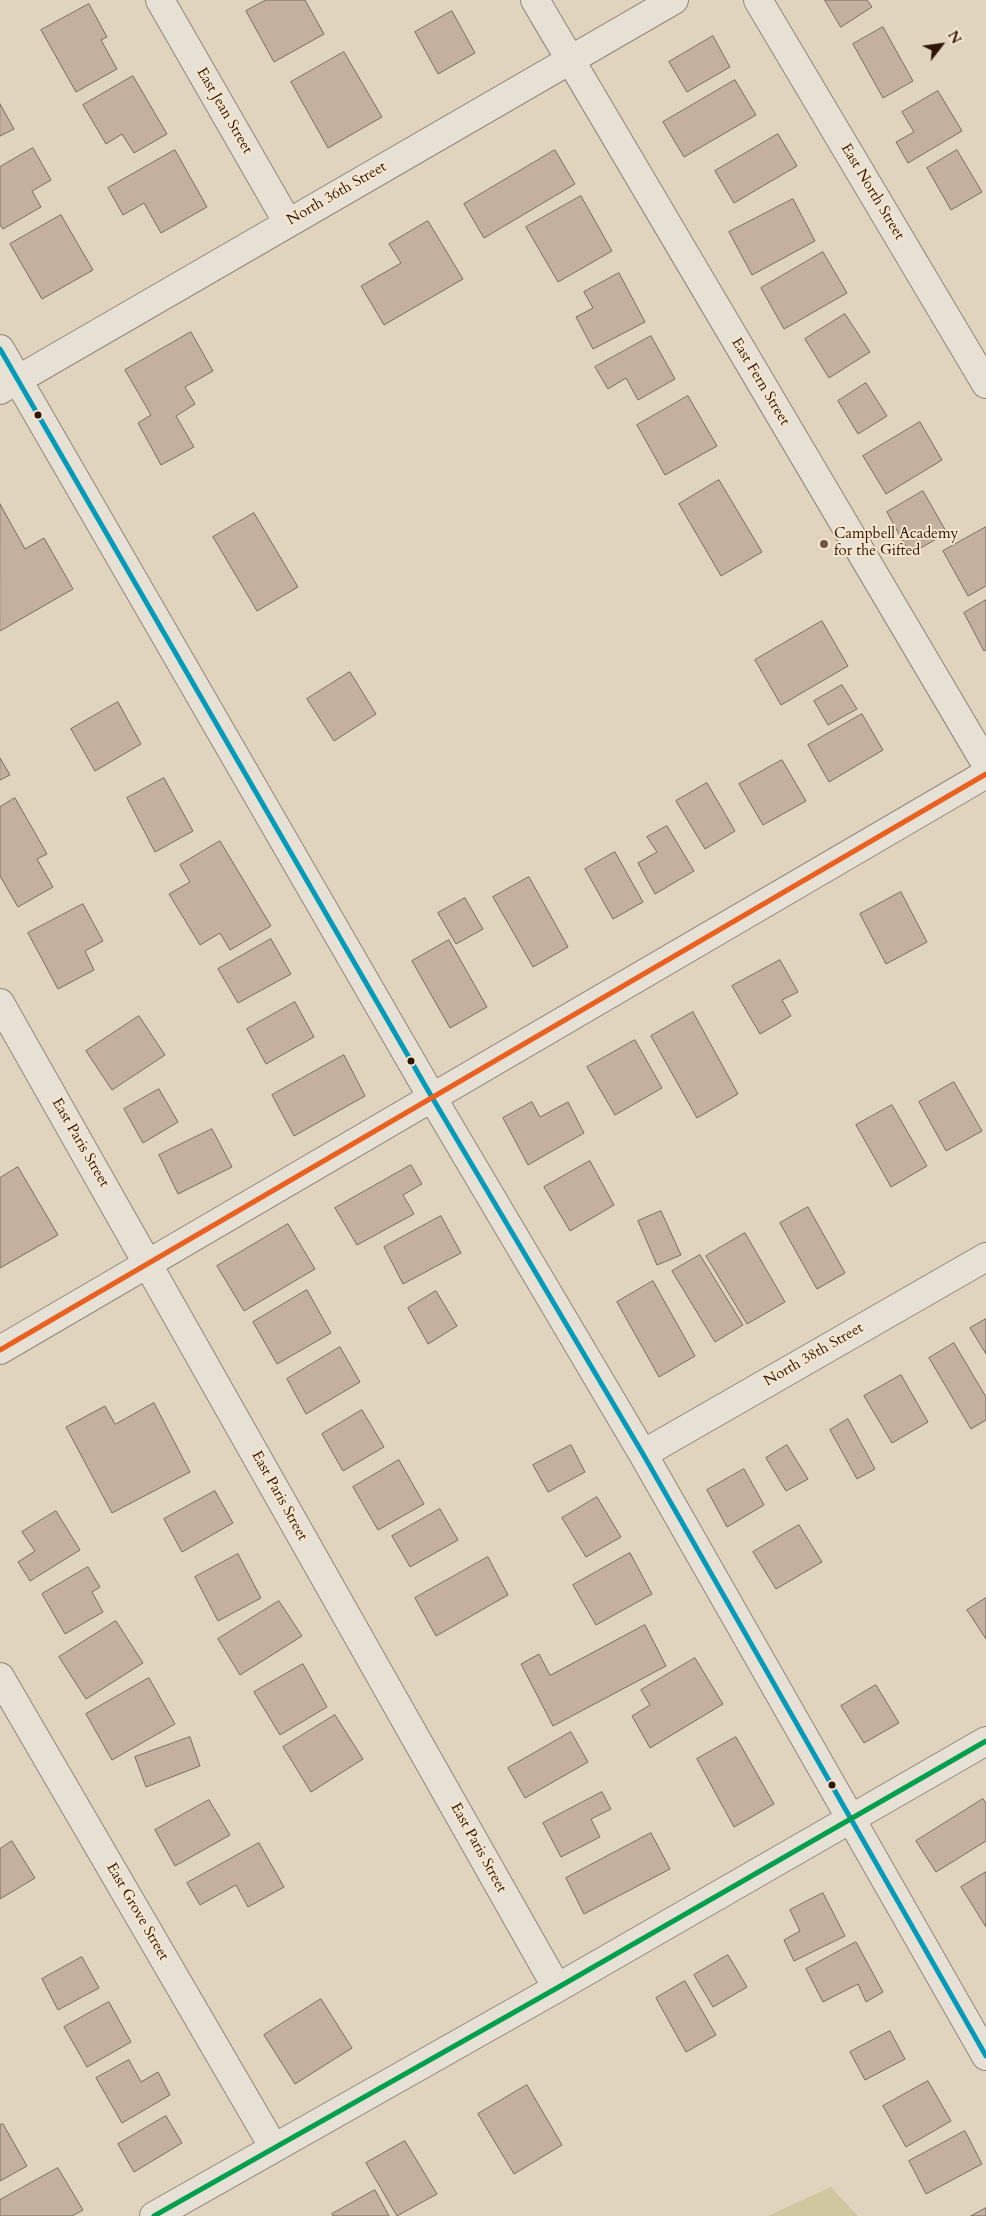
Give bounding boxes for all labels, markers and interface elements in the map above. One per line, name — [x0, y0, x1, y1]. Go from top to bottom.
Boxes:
north arrow — [916, 20, 966, 70]
text: N — [943, 27, 966, 47]
street label: East Jean Street — [192, 65, 256, 157]
street label: East North Street — [836, 141, 908, 243]
street label: North 36th Street — [284, 158, 390, 230]
street label: East Fern Street — [727, 335, 793, 429]
unlabelled marker — [33, 410, 43, 420]
place label: Campbell Academy for the Gifted — [834, 526, 959, 561]
marker: Campbell Academy for the Gifted — [818, 538, 830, 550]
unlabelled marker — [406, 1056, 416, 1066]
street label: East Paris Street — [47, 1095, 113, 1191]
street label: North 38th Street — [761, 1319, 867, 1391]
street label: East Paris Street — [247, 1448, 311, 1544]
unlabelled marker — [827, 1780, 837, 1790]
street label: East Paris Street — [446, 1800, 510, 1896]
street label: East Grove Street — [102, 1860, 172, 1964]

